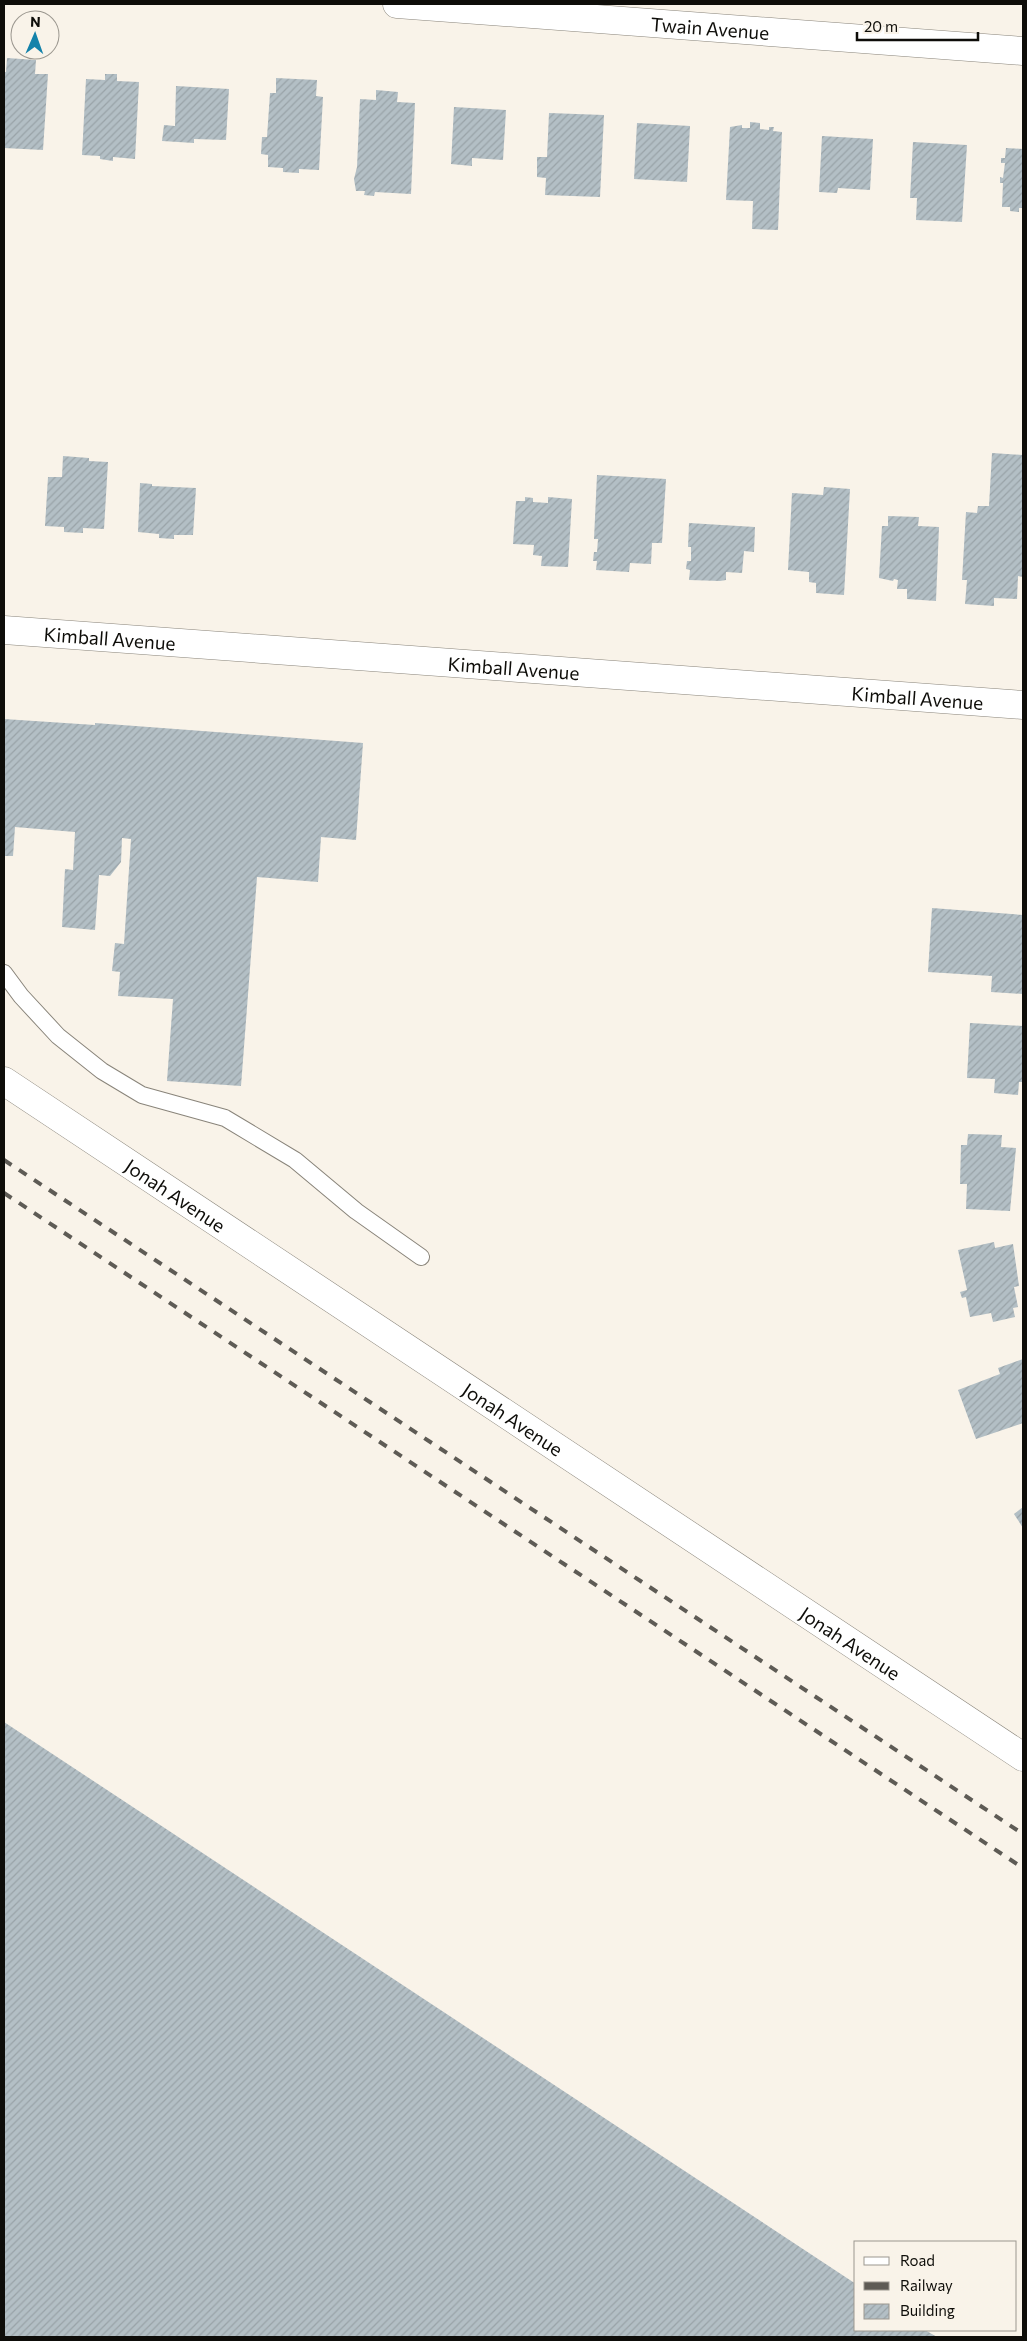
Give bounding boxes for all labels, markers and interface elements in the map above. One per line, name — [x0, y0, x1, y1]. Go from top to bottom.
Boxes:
north arrow — [10, 10, 60, 60]
scale bar — [857, 10, 978, 42]
street label: Twain Avenue — [650, 12, 770, 43]
text: N — [30, 13, 41, 30]
text: 20 m — [864, 17, 898, 35]
street label: Kimball Avenue — [43, 621, 176, 654]
street label: Kimball Avenue — [447, 651, 580, 684]
street label: Kimball Avenue — [851, 681, 984, 714]
street label: Jonah Avenue — [121, 1153, 230, 1236]
street label: Jonah Avenue — [459, 1377, 568, 1460]
street label: Jonah Avenue — [796, 1601, 905, 1684]
legend — [854, 2241, 1017, 2331]
text: Road — [900, 2251, 935, 2269]
text: Railway — [900, 2276, 953, 2294]
text: Building — [900, 2301, 955, 2319]

